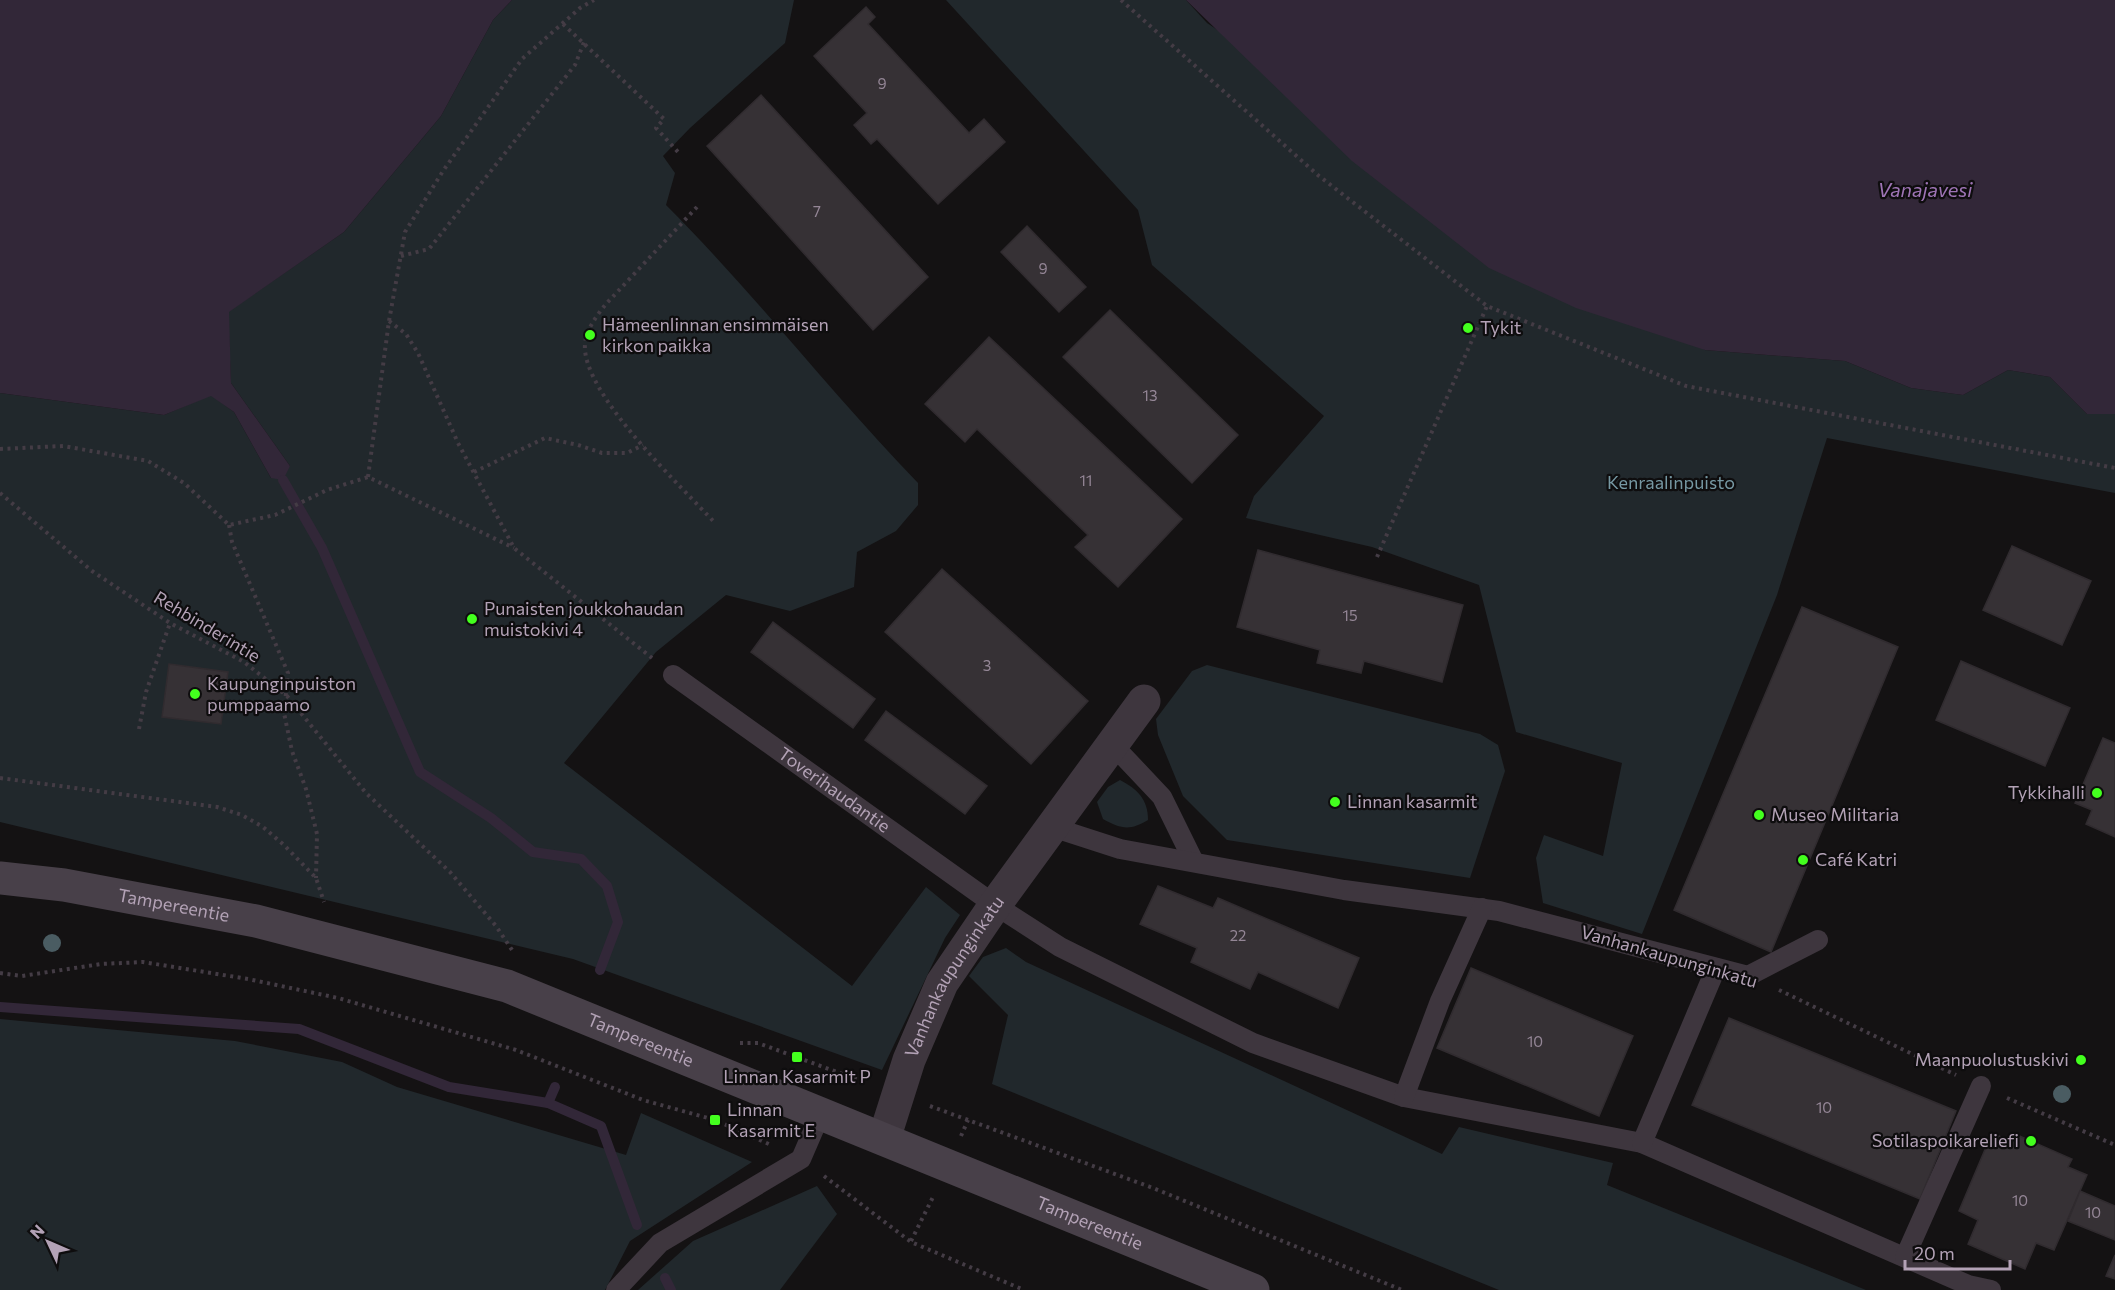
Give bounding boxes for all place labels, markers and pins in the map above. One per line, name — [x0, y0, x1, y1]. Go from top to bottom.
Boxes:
place label: Hämeenlinnan ensimmäisen kirkon paikka — [602, 313, 829, 356]
place label: Tykit — [1480, 316, 1521, 338]
marker: Tykit — [1461, 321, 1475, 335]
marker: Hämeenlinnan ensimmäisen kirkon paikka — [583, 328, 597, 342]
place label: Punaisten joukkohaudan muistokivi 4 — [484, 597, 684, 640]
marker: Punaisten joukkohaudan muistokivi 4 — [465, 612, 479, 626]
place label: Kaupunginpuiston pumppaamo — [207, 672, 356, 715]
marker: Kaupunginpuiston pumppaamo — [188, 687, 202, 701]
place label: Tykkihalli — [2008, 781, 2085, 803]
marker: Tykkihalli — [2090, 786, 2104, 800]
place label: Linnan kasarmit — [1347, 790, 1477, 812]
marker: Linnan kasarmit — [1328, 795, 1342, 809]
place label: Museo Militaria — [1771, 803, 1899, 825]
marker: Museo Militaria — [1752, 808, 1766, 822]
place label: Café Katri — [1815, 848, 1897, 870]
marker: Café Katri — [1796, 853, 1810, 867]
place label: Maanpuolustuskivi — [1915, 1048, 2069, 1070]
marker: Linnan Kasarmit P — [790, 1050, 804, 1064]
marker: Maanpuolustuskivi — [2074, 1053, 2088, 1067]
place label: Linnan Kasarmit P — [723, 1065, 871, 1087]
place label: Linnan Kasarmit E — [727, 1098, 815, 1141]
marker: Linnan Kasarmit E — [708, 1113, 722, 1127]
place label: Sotilaspoikareliefi — [1872, 1129, 2019, 1151]
marker: Sotilaspoikareliefi — [2024, 1134, 2038, 1148]

